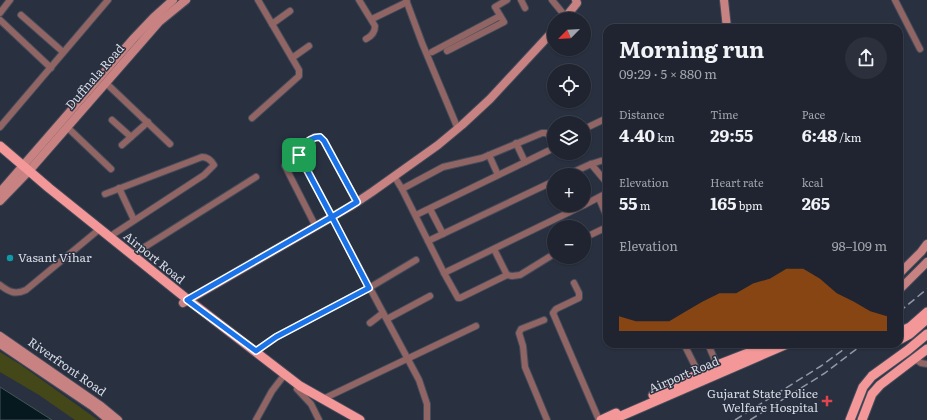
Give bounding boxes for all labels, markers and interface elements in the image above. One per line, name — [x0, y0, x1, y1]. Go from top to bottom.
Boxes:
north arrow — [547, 12, 591, 56]
map controls — [547, 12, 591, 264]
text: Morning run — [619, 32, 764, 65]
button: share — [845, 37, 887, 79]
street label: Duffnala Road — [61, 39, 128, 113]
button: locate — [547, 64, 591, 108]
text: 09:29 · 5 × 880 m — [619, 64, 717, 83]
text: Distance — [619, 106, 664, 122]
text: Time — [710, 106, 738, 122]
text: Pace — [802, 106, 825, 122]
button: layers — [547, 116, 591, 160]
text: 4.40 — [619, 122, 655, 147]
text: 29:55 — [710, 122, 753, 147]
text: 6:48 — [802, 122, 837, 147]
text: km — [655, 129, 675, 145]
text: /km — [837, 129, 861, 145]
pin — [282, 138, 316, 172]
icon: arrive — [288, 144, 310, 166]
button: + — [547, 168, 591, 212]
text: Elevation — [619, 174, 669, 190]
text: Heart rate — [710, 174, 764, 190]
text: kcal — [802, 174, 823, 190]
text: 55 — [619, 190, 638, 215]
text: 165 — [710, 190, 736, 215]
text: 265 — [802, 190, 830, 215]
text: m — [638, 197, 650, 213]
text: bpm — [736, 197, 763, 213]
button: − — [547, 220, 591, 264]
street label: Airport Road — [120, 227, 190, 288]
text: Elevation — [619, 236, 678, 255]
text: 98–109 m — [832, 236, 887, 255]
place label: Vasant Vihar — [18, 248, 92, 266]
marker: Vasant Vihar — [5, 253, 15, 263]
street label: Riverfront Road — [25, 332, 111, 400]
street label: Airport Road — [646, 351, 722, 397]
place label: Gujarat State Police Welfare Hospital — [707, 384, 818, 416]
marker: Gujarat State Police Welfare Hospital — [821, 395, 833, 407]

